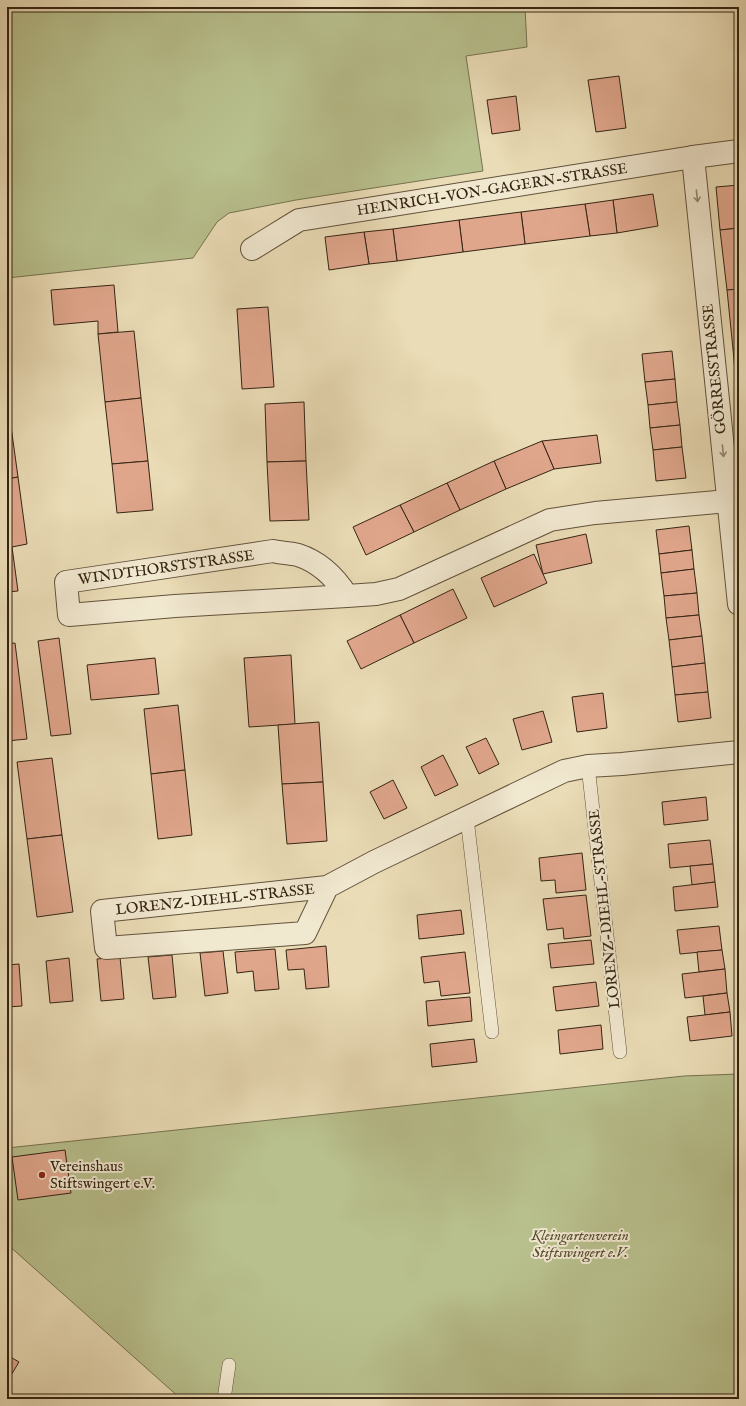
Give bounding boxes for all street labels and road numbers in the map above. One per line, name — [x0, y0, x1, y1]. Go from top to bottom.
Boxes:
street label: HEINRICH-VON-GAGERN-STRASSE — [355, 159, 629, 220]
street label: GÖRRESSTRASSE — [698, 303, 731, 435]
street label: WINDTHORSTSTRASSE — [77, 546, 255, 589]
street label: LORENZ-DIEHL-STRASSE — [585, 808, 624, 1010]
street label: LORENZ-DIEHL-STRASSE — [114, 880, 316, 919]

